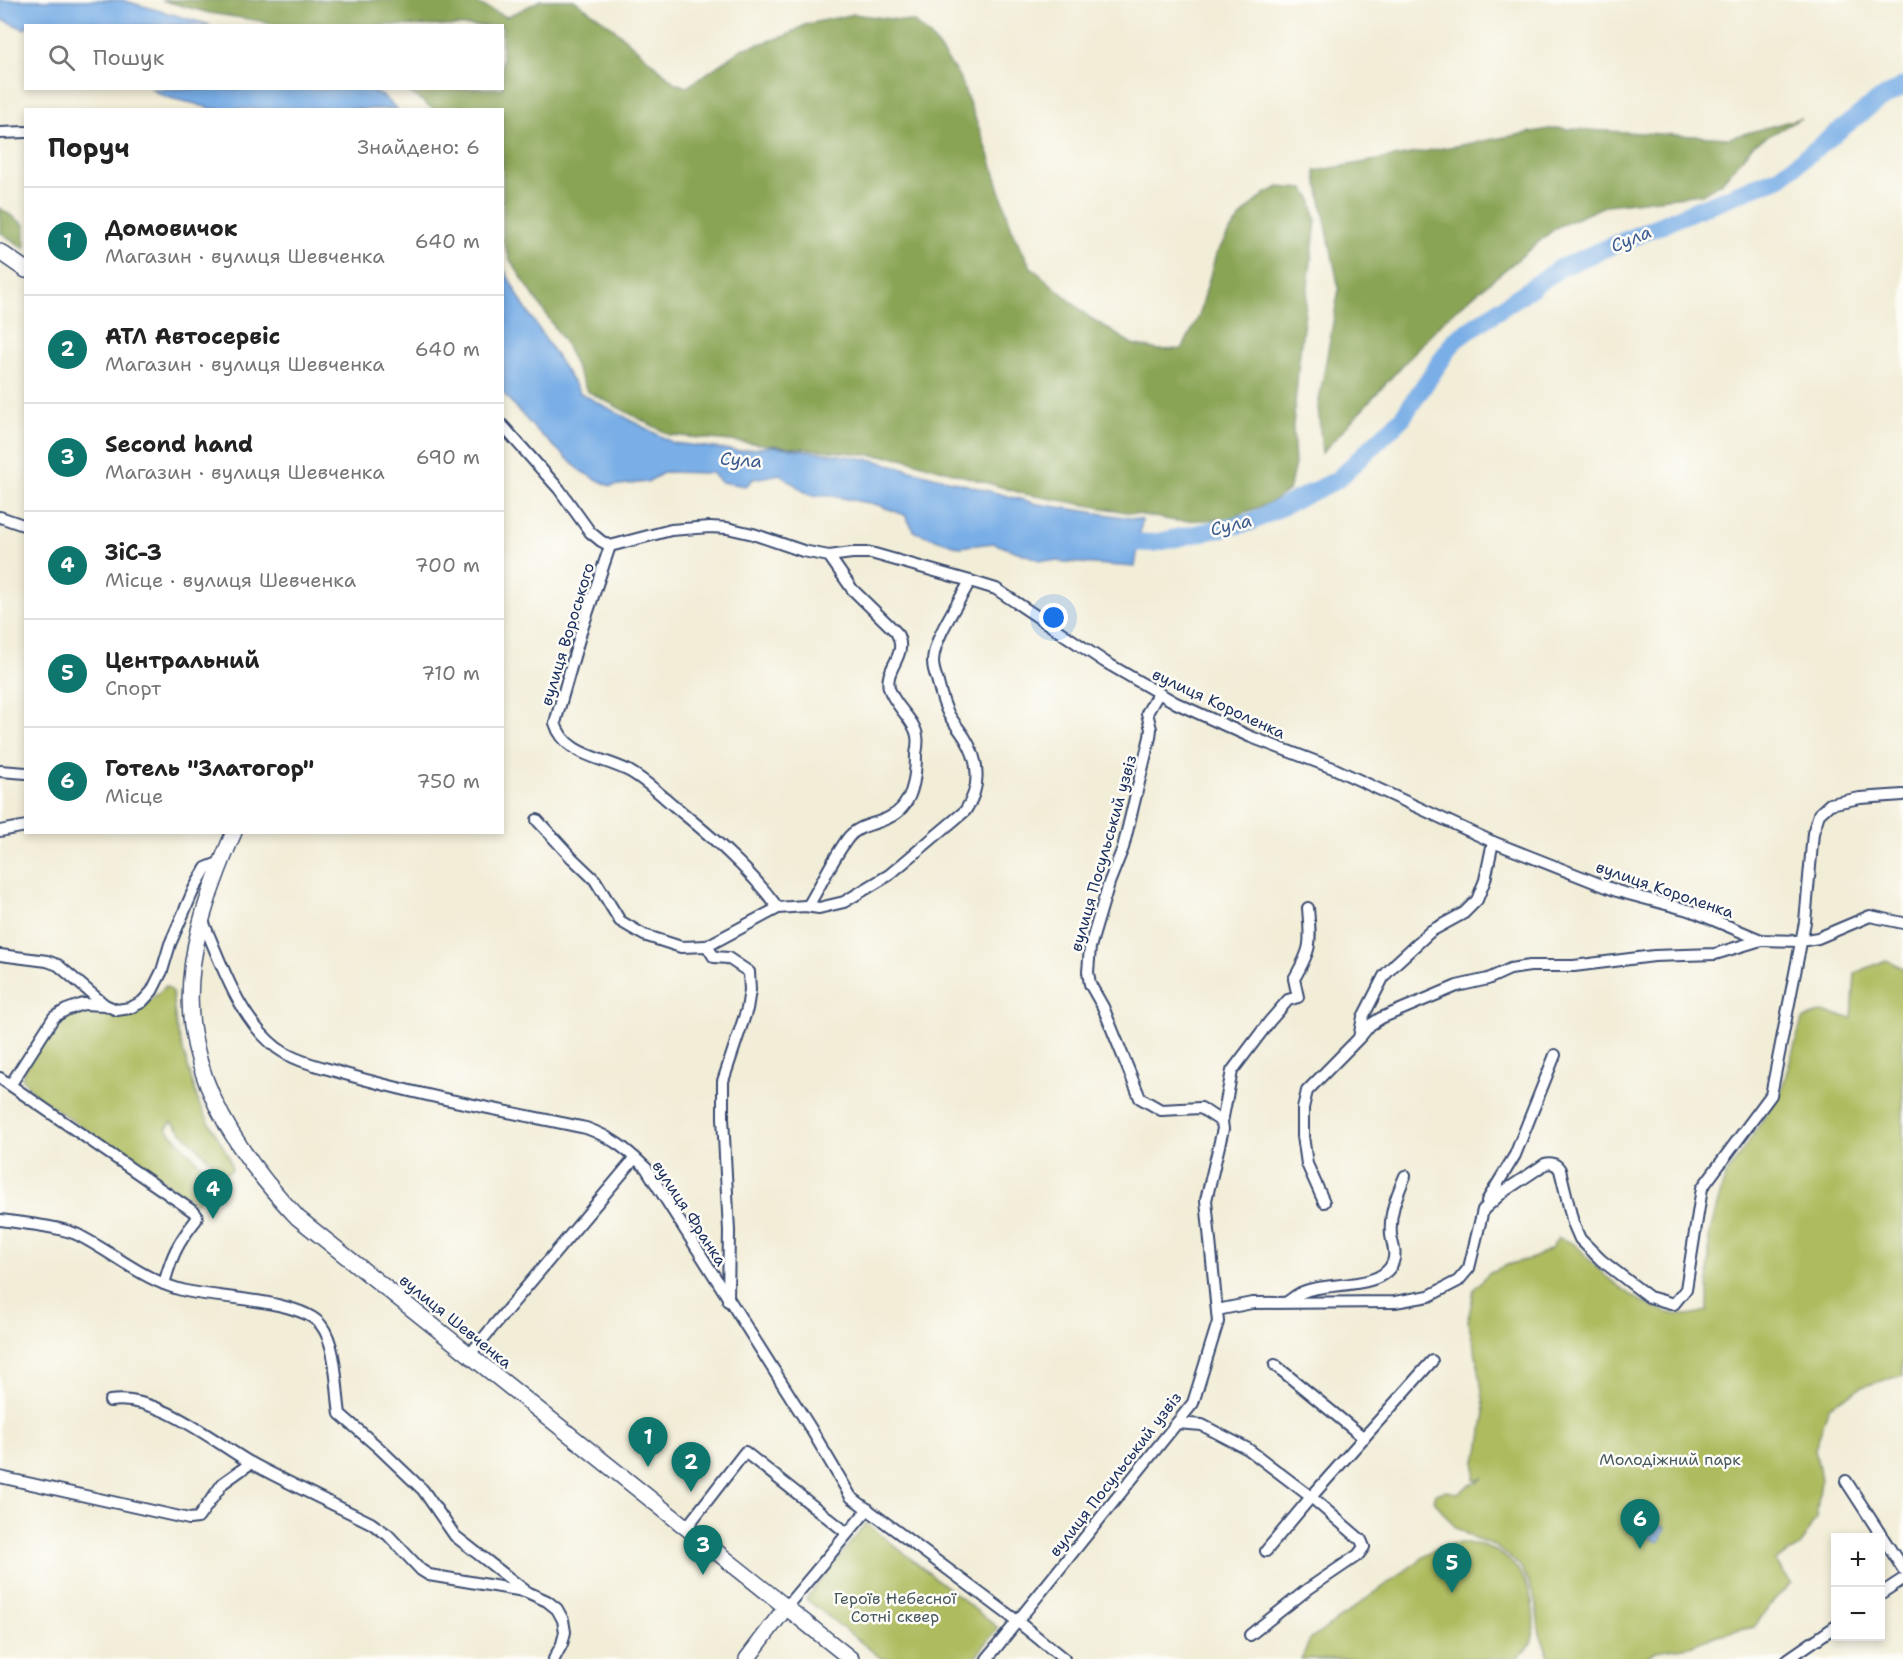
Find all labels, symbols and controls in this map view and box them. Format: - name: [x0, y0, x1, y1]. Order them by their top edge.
- search box: [24, 24, 504, 90]
- icon: search: [45, 41, 78, 74]
- text: Пошук: [93, 43, 164, 72]
- text: Поруч: [48, 130, 130, 165]
- text: Знайдено: 6: [357, 134, 480, 160]
- text: Домовичок: [105, 214, 238, 243]
- water label: Сула: [1607, 220, 1655, 258]
- text: 1: [63, 228, 72, 254]
- text: 640 m: [415, 228, 480, 254]
- text: Магазин · вулиця Шевченка: [105, 243, 385, 269]
- text: АТЛ Автосервіс: [105, 322, 280, 351]
- text: 2: [61, 336, 75, 362]
- text: 640 m: [415, 336, 480, 362]
- text: Магазин · вулиця Шевченка: [105, 351, 385, 377]
- text: Second hand: [105, 430, 253, 459]
- text: 3: [61, 444, 75, 470]
- text: 690 m: [416, 444, 480, 470]
- water label: Сула: [719, 447, 763, 473]
- text: Магазин · вулиця Шевченка: [105, 459, 385, 485]
- water label: Сула: [1208, 508, 1254, 542]
- text: ЗіС-3: [105, 538, 162, 567]
- text: 4: [61, 552, 75, 578]
- text: 700 m: [415, 552, 480, 578]
- street label: вулиця Вороського: [536, 560, 599, 708]
- text: Місце · вулиця Шевченка: [105, 567, 356, 593]
- your location: [1039, 603, 1068, 632]
- text: Центральний: [105, 646, 259, 675]
- text: 5: [61, 660, 74, 686]
- text: 710 m: [421, 660, 480, 686]
- street label: вулиця Короленка: [1149, 663, 1289, 743]
- text: Спорт: [105, 675, 161, 701]
- street label: вулиця Посульський узвіз: [1065, 752, 1142, 954]
- text: Готель "Златогор": [105, 754, 314, 783]
- text: 6: [61, 768, 75, 794]
- text: 750 m: [417, 768, 480, 794]
- text: Місце: [105, 783, 163, 809]
- street label: вулиця Короленка: [1593, 856, 1737, 923]
- street label: вулиця Франка: [648, 1156, 732, 1270]
- pin: 4: [194, 1170, 232, 1219]
- street label: вулиця Шевченка: [395, 1270, 516, 1373]
- street label: вулиця Посульський узвіз: [1044, 1388, 1186, 1561]
- pin: 1: [628, 1418, 668, 1467]
- pin: 2: [672, 1442, 710, 1492]
- park label: Молодіжний парк: [1599, 1449, 1741, 1470]
- pin: 6: [1620, 1500, 1660, 1549]
- pin: 3: [684, 1526, 722, 1575]
- map controls: [1831, 1533, 1885, 1641]
- button: +: [1831, 1533, 1885, 1587]
- pin: 5: [1432, 1544, 1472, 1593]
- button: −: [1831, 1587, 1885, 1641]
- park label: Героїв Небесної Сотні сквер: [834, 1588, 957, 1627]

